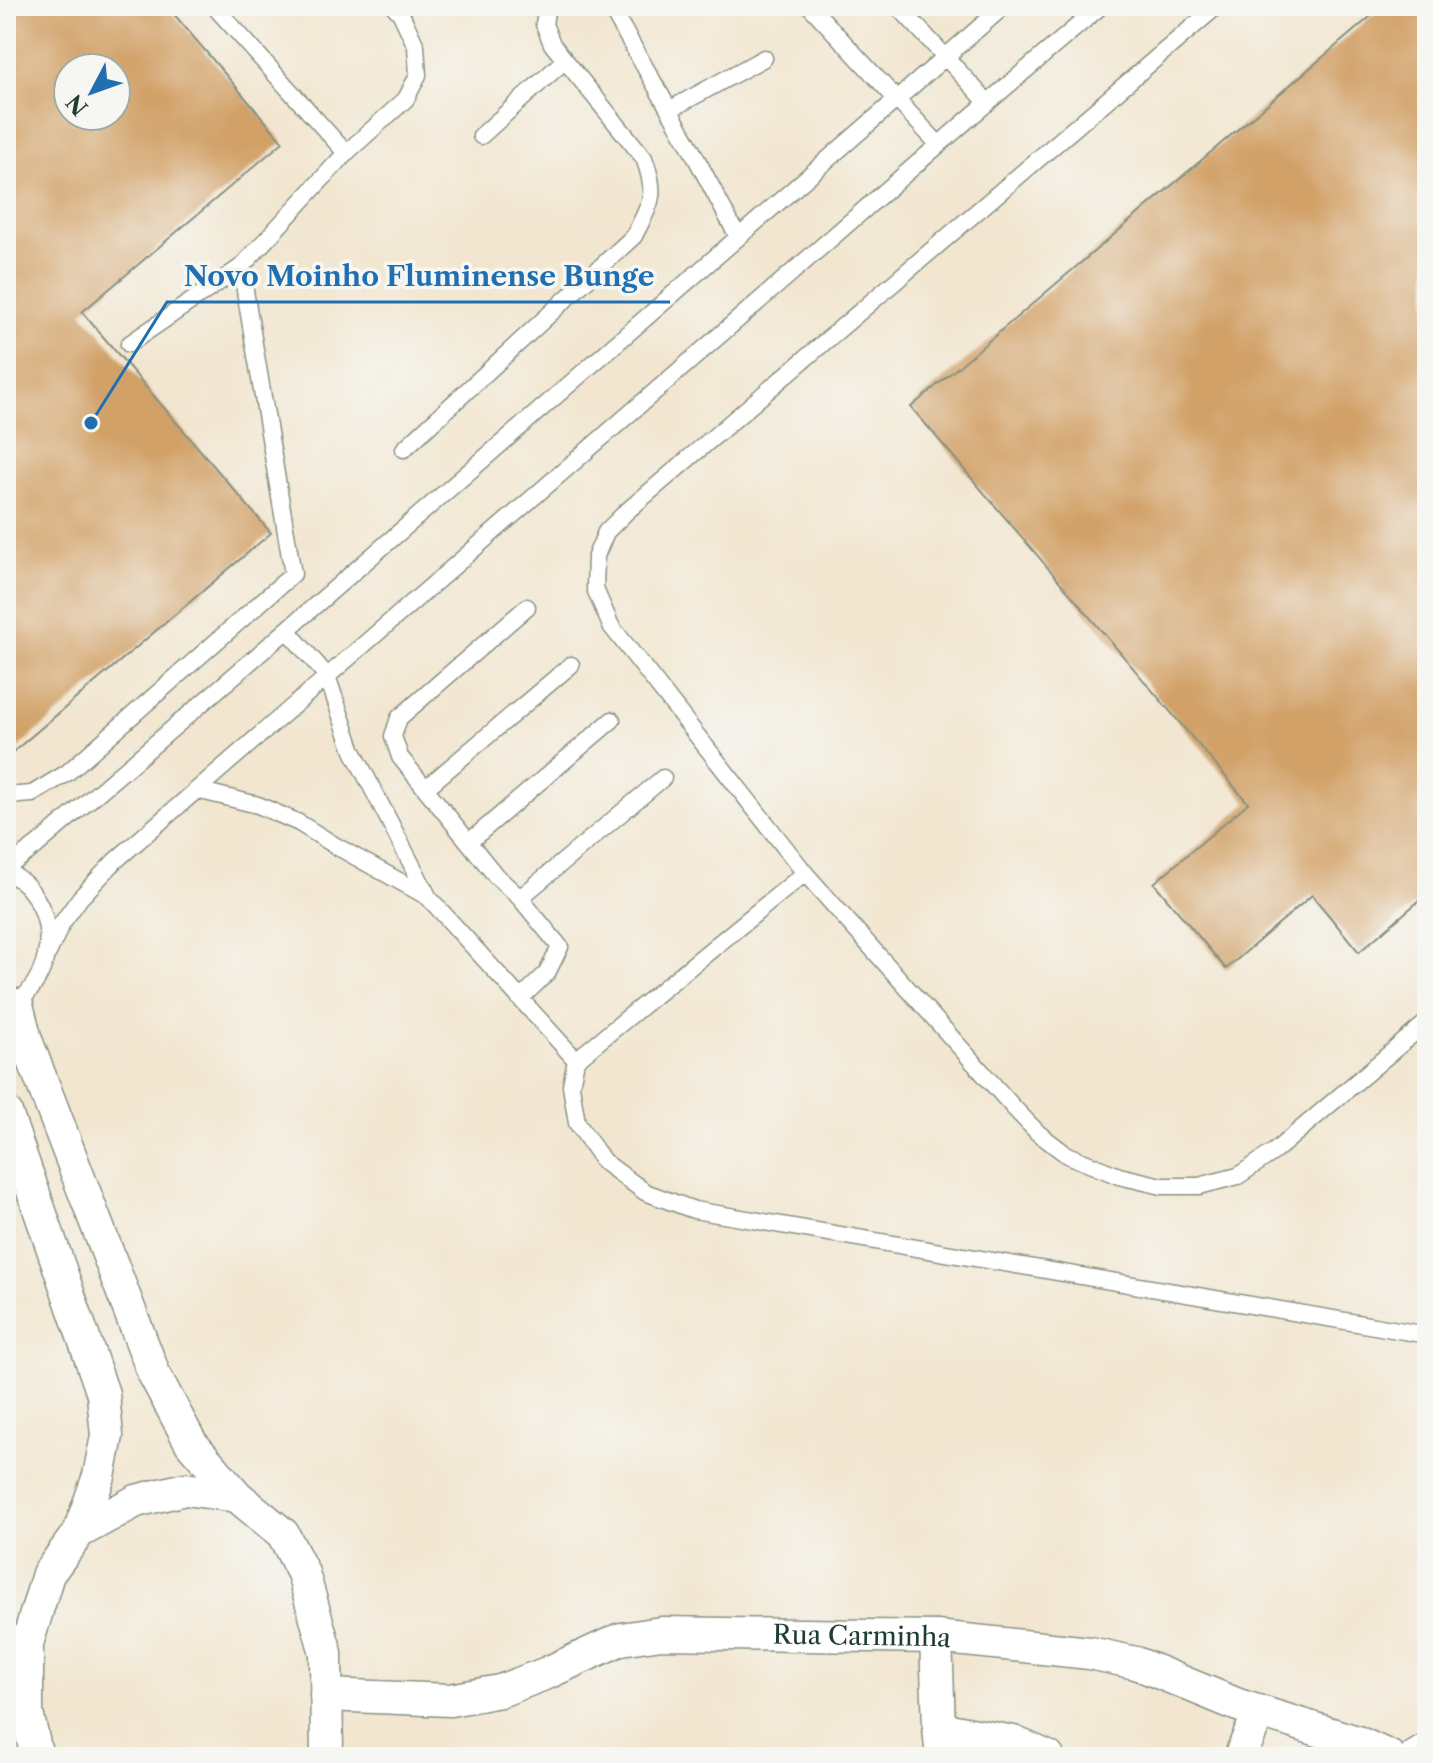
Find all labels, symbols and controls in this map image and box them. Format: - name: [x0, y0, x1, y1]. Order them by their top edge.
- north arrow: [52, 52, 132, 132]
- text: N: [61, 89, 94, 121]
- callout: Novo Moinho Fluminense Bunge: [167, 250, 670, 302]
- text: Novo Moinho Fluminense Bunge: [184, 259, 654, 293]
- street label: Rua Carminha: [772, 1619, 953, 1655]

